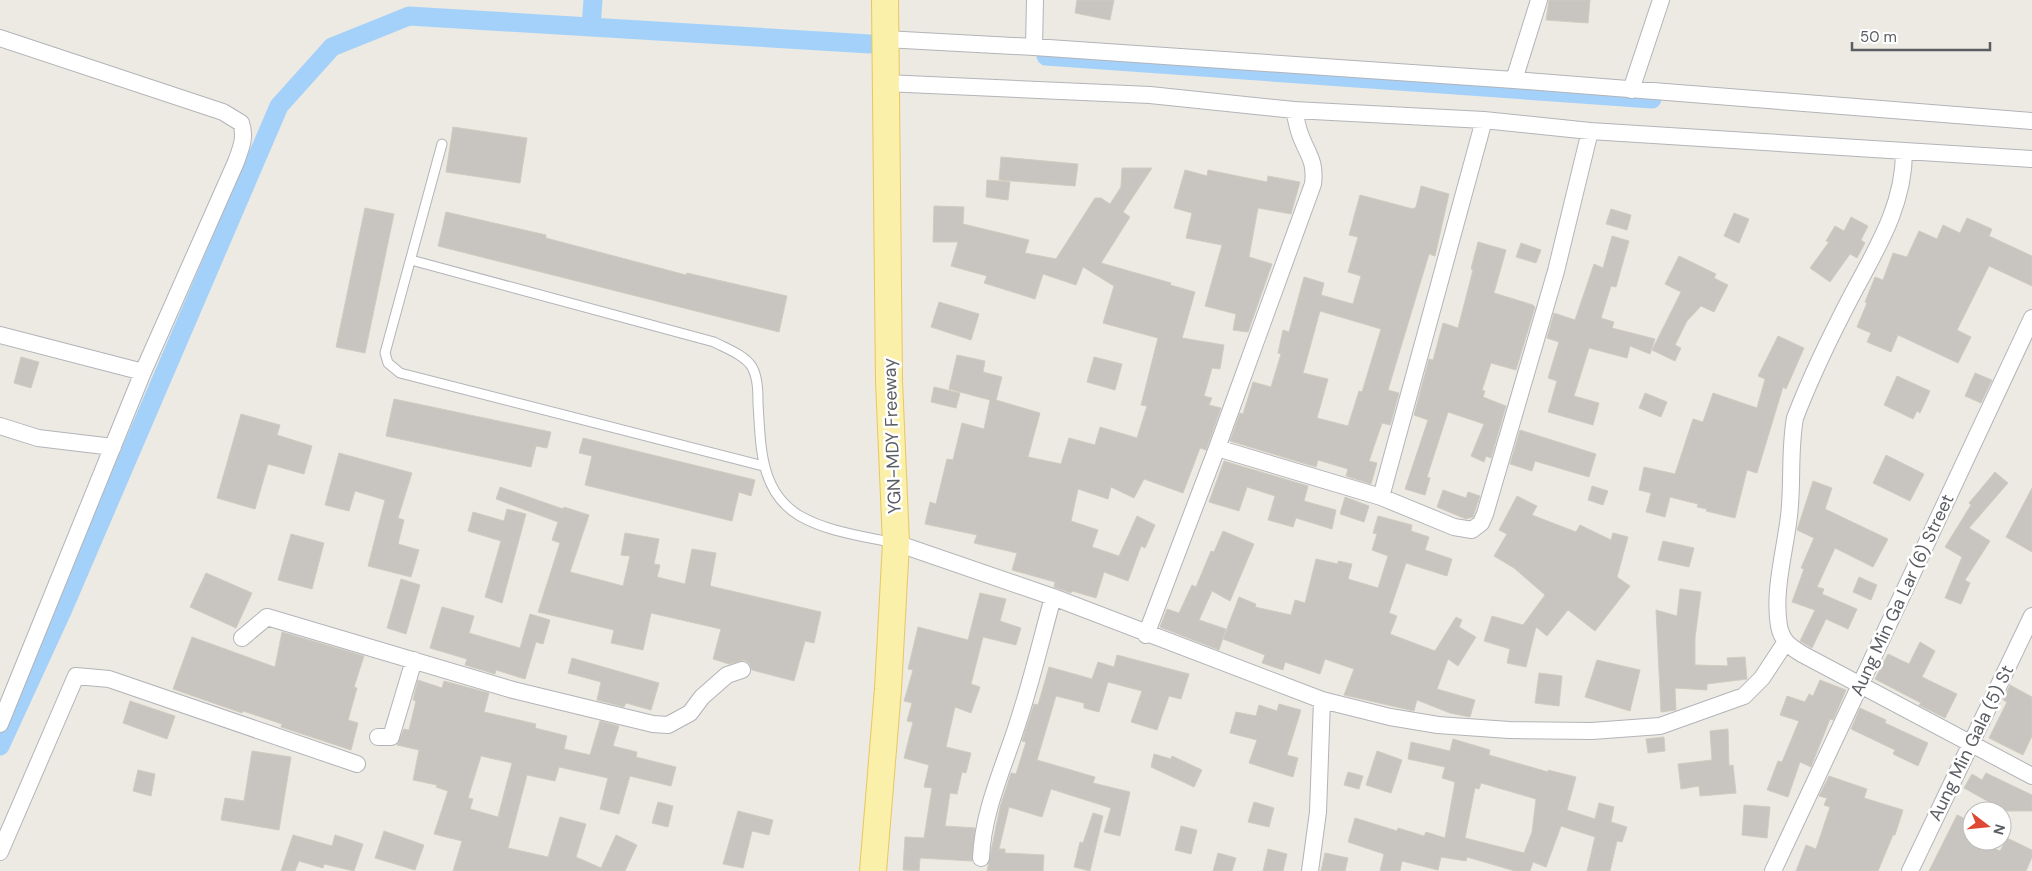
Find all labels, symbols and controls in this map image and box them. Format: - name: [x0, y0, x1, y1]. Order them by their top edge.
- scale bar: [1852, 20, 1990, 52]
- text: 50 m: [1860, 27, 1897, 47]
- street label: YGN-MDY Freeway: [877, 358, 907, 514]
- street label: Aung Min Ga Lar (6) Street: [1845, 490, 1959, 700]
- street label: Aung Min Gala (5) St: [1923, 661, 2019, 825]
- north arrow: [1962, 801, 2012, 851]
- text: N: [1989, 822, 2010, 837]

